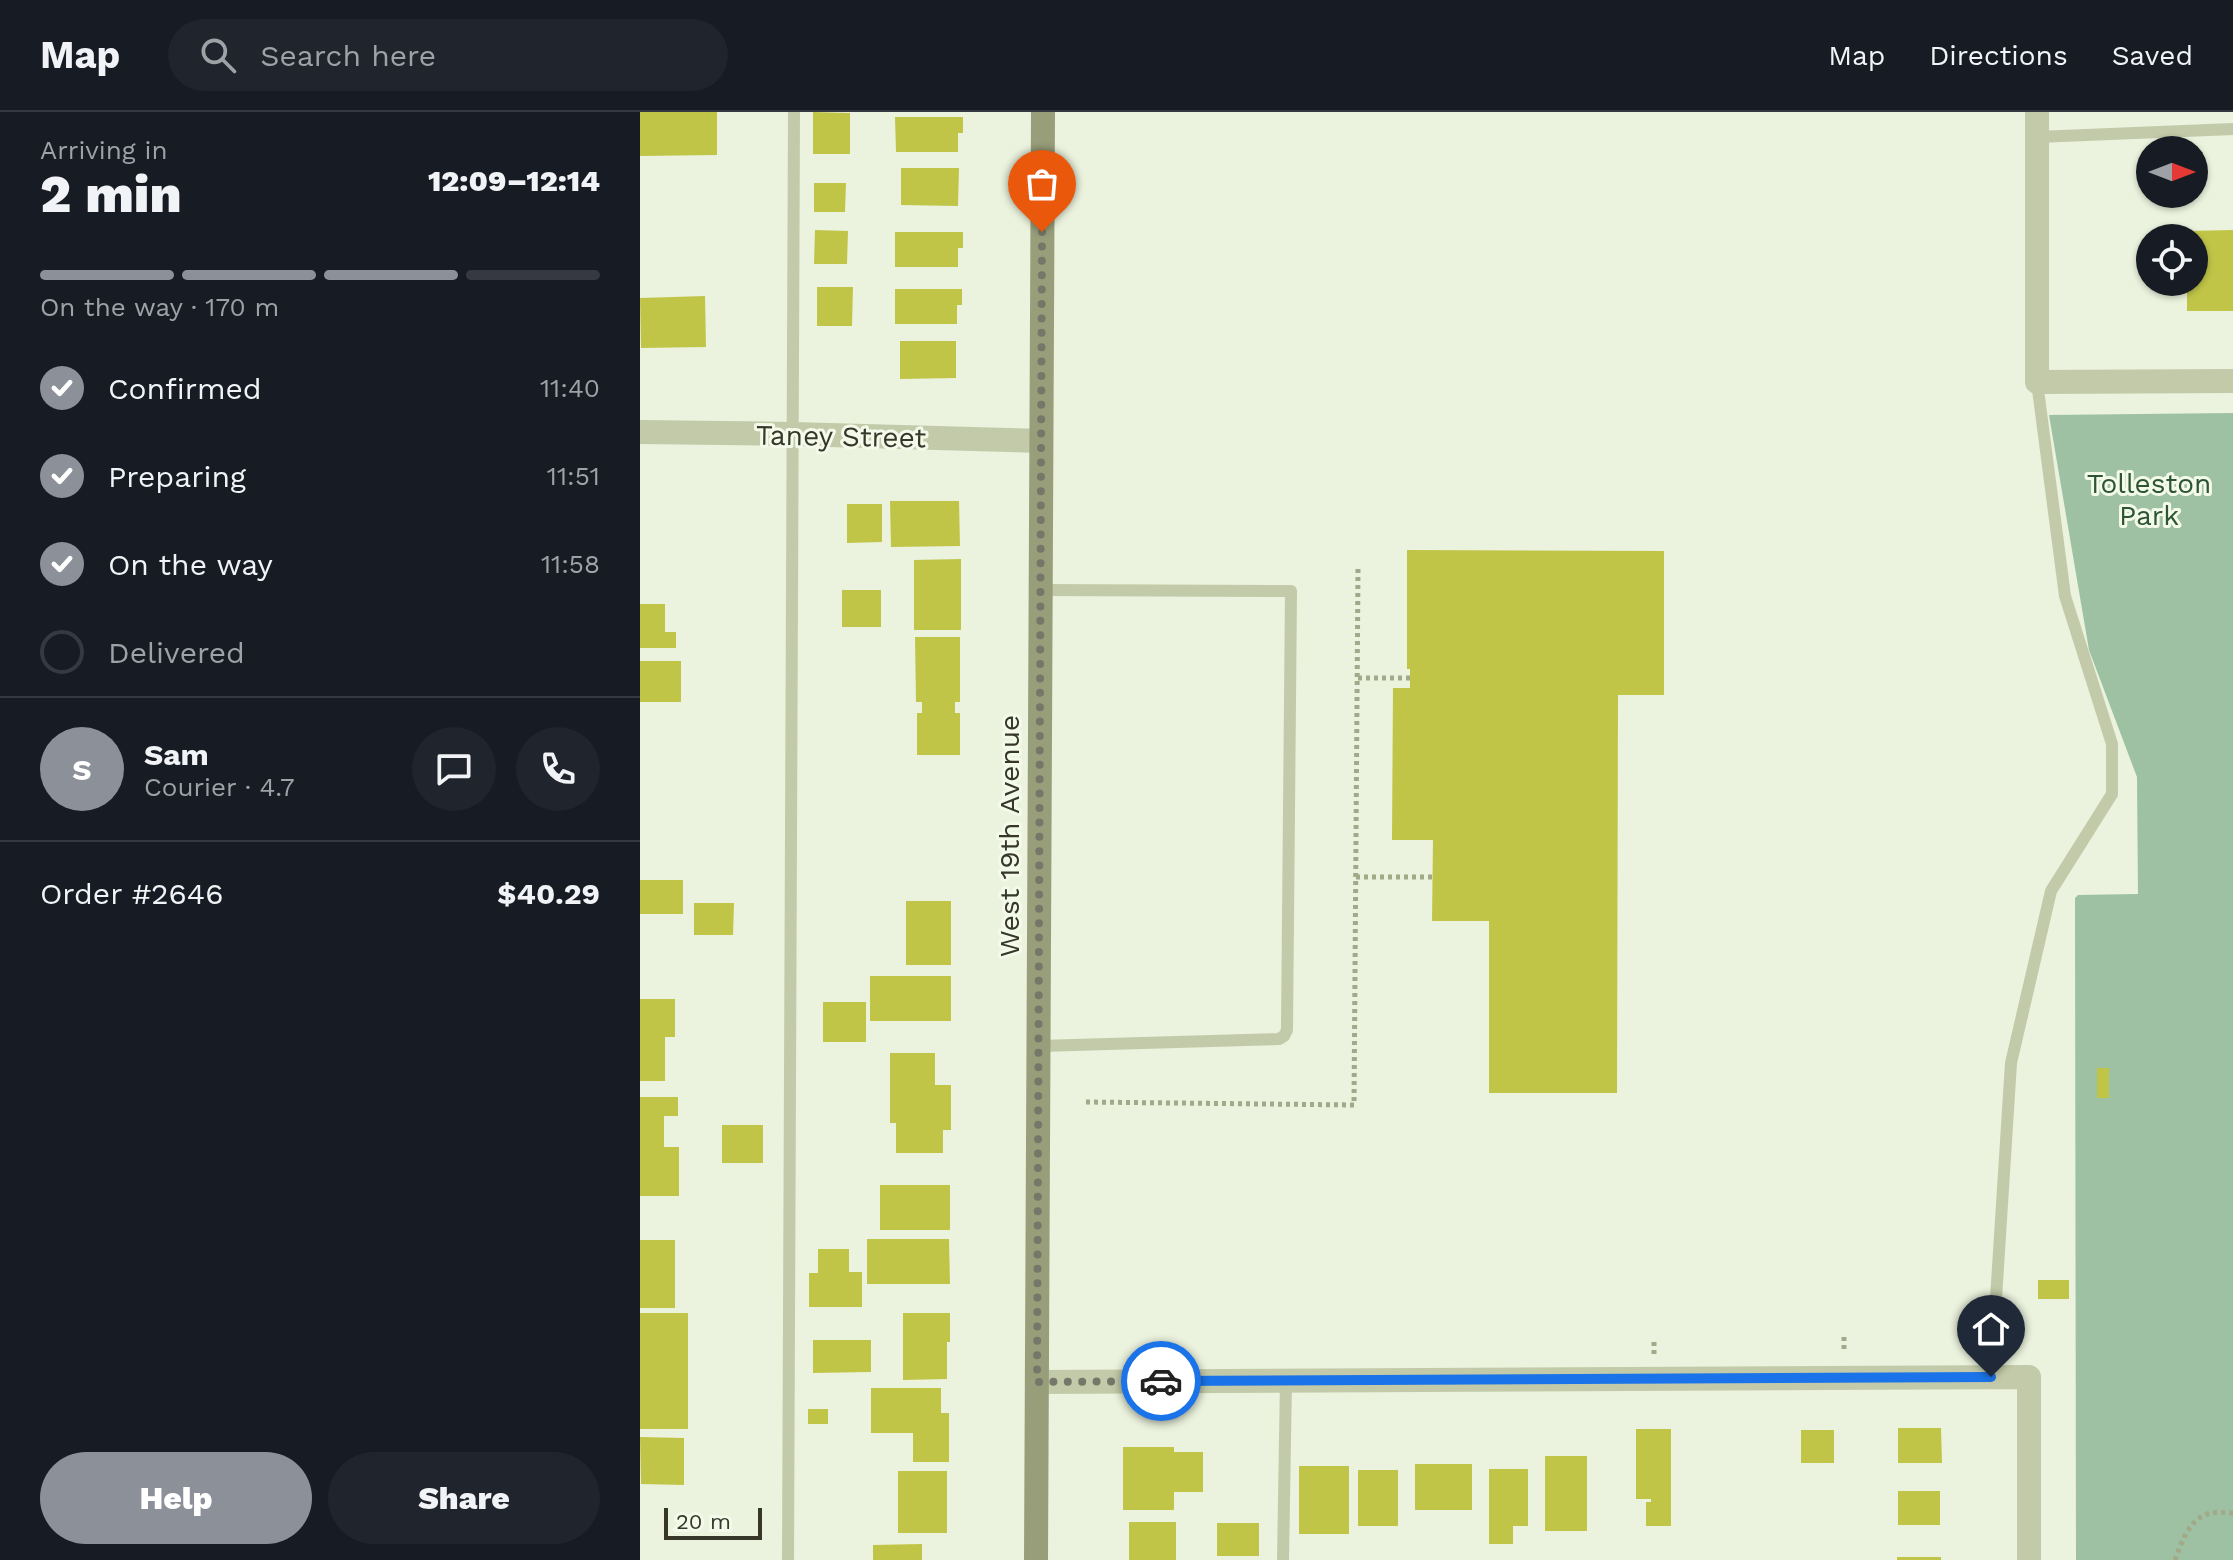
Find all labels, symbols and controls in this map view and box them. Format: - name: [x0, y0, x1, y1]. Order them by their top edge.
- search box: [168, 19, 728, 91]
- text: Map: [40, 33, 120, 77]
- icon: search: [196, 33, 240, 77]
- text: Search here: [260, 38, 436, 73]
- text: Map: [1828, 39, 1885, 72]
- text: Directions: [1929, 39, 2068, 72]
- text: Saved: [2112, 39, 2193, 72]
- text: Arriving in: [40, 135, 168, 165]
- north arrow: [2136, 136, 2208, 208]
- map controls: [2136, 136, 2208, 296]
- pin: [1008, 150, 1076, 232]
- icon: bag: [1020, 162, 1064, 206]
- text: 12:09–12:14: [428, 163, 600, 198]
- text: 2 min: [40, 164, 182, 225]
- button: locate: [2136, 224, 2208, 296]
- text: On the way · 170 m: [40, 292, 279, 322]
- icon: check: [40, 366, 84, 410]
- text: Confirmed: [108, 371, 262, 406]
- text: 11:40: [540, 373, 600, 403]
- street label: Taney Street: [756, 419, 927, 454]
- icon: check: [40, 454, 84, 498]
- text: Preparing: [108, 459, 246, 494]
- text: 11:51: [547, 461, 600, 491]
- park label: Tolleston Park: [2087, 467, 2211, 532]
- icon: check: [40, 542, 84, 586]
- text: On the way: [108, 547, 273, 582]
- text: 11:58: [541, 549, 600, 579]
- text: Delivered: [108, 635, 245, 670]
- street label: West 19th Avenue: [993, 715, 1026, 957]
- button: chat: [412, 727, 496, 811]
- button: phone: [516, 727, 600, 811]
- text: Sam: [144, 737, 209, 772]
- text: S: [72, 752, 92, 787]
- text: Courier · 4.7: [144, 772, 294, 802]
- text: Order #2646: [40, 876, 223, 911]
- text: $40.29: [497, 876, 600, 911]
- pin: [1957, 1295, 2025, 1377]
- icon: home: [1969, 1307, 2013, 1351]
- courier: [1121, 1341, 1201, 1421]
- icon: car: [1139, 1359, 1183, 1403]
- button: Help: [40, 1452, 312, 1544]
- button: Share: [328, 1452, 600, 1544]
- scale bar: [664, 1504, 762, 1540]
- text: 20 m: [676, 1509, 731, 1534]

